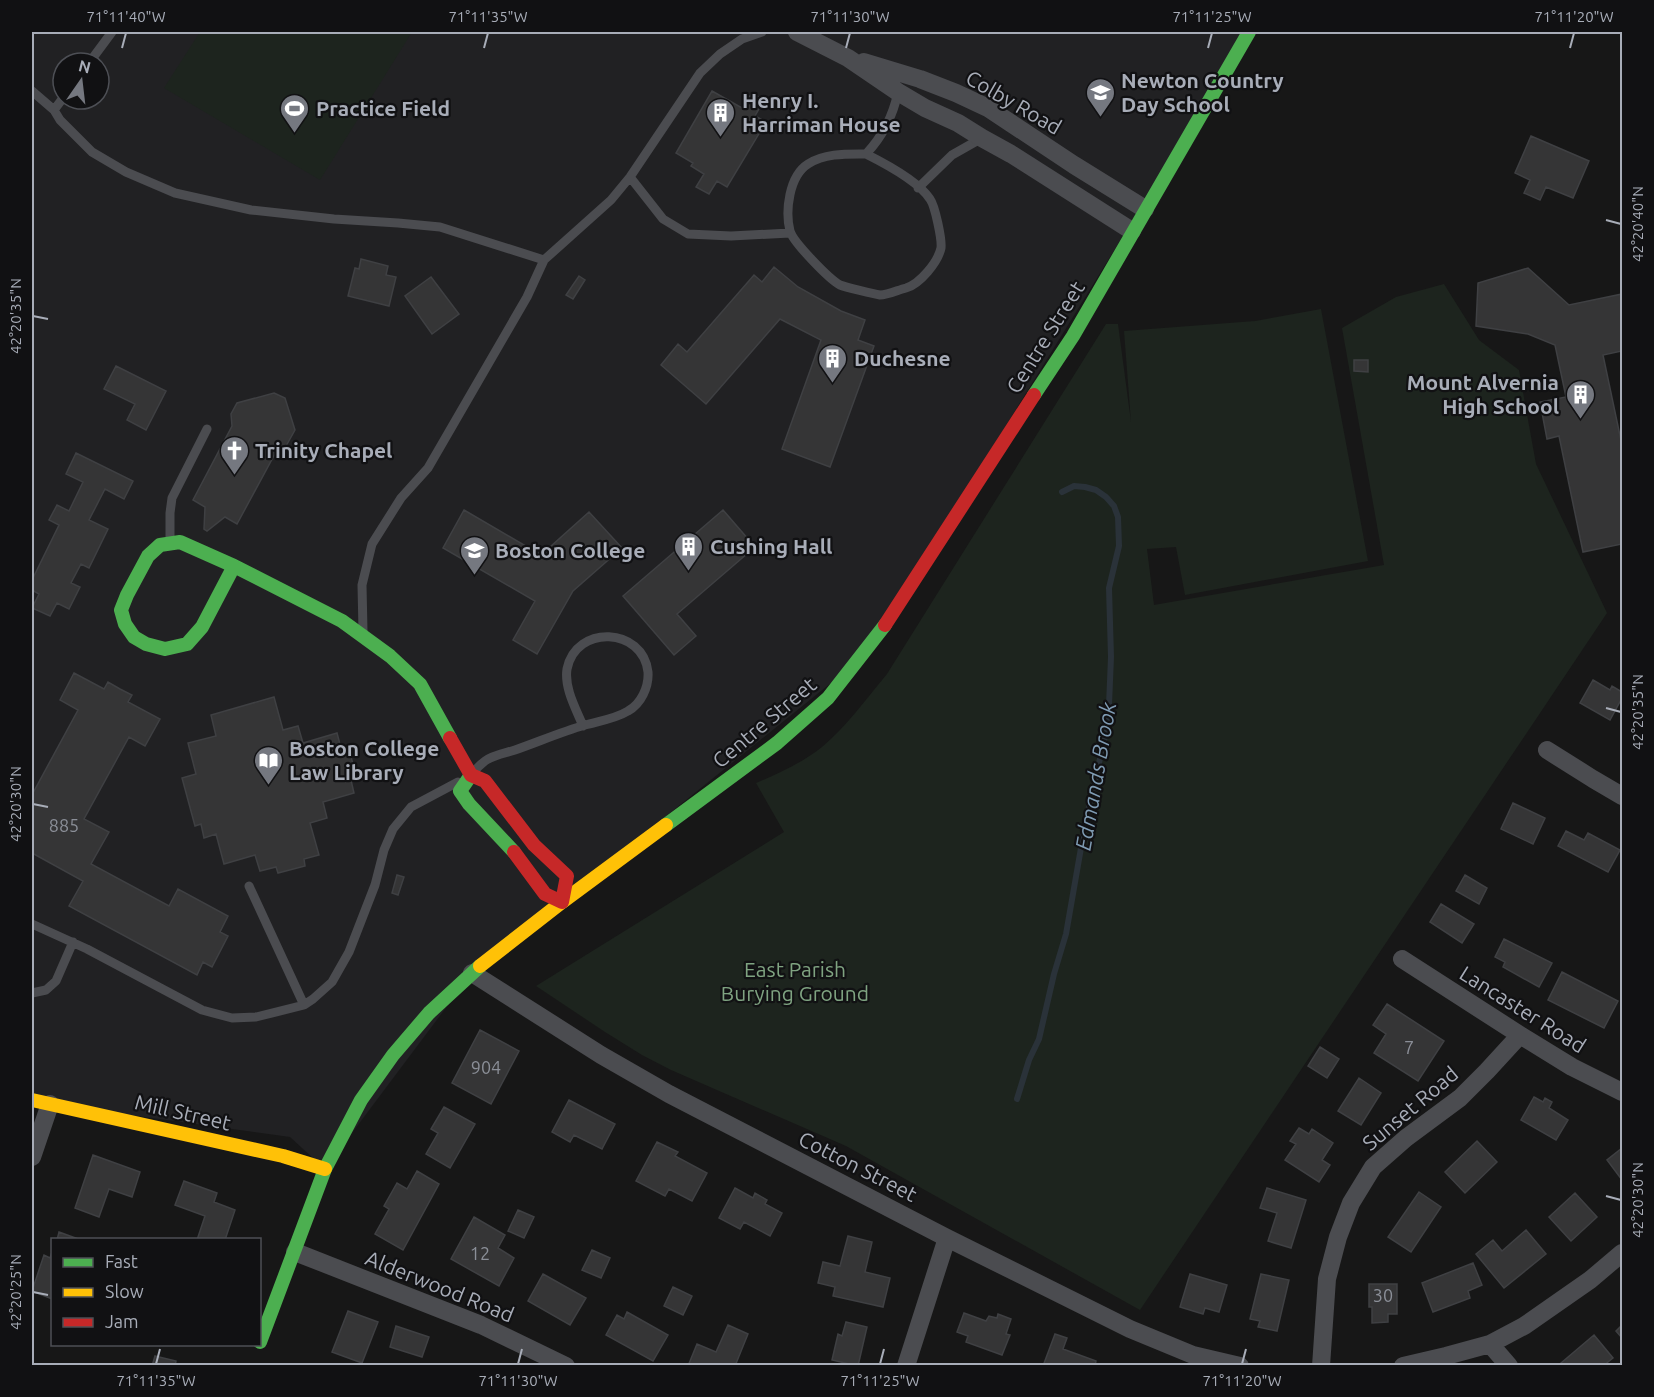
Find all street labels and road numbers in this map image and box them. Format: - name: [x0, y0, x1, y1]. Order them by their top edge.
- street label: Colby Road: [962, 65, 1066, 139]
- street label: Centre Street: [1001, 277, 1089, 397]
- street label: Centre Street: [707, 672, 821, 772]
- street label: Lancaster Road: [1456, 961, 1590, 1057]
- street label: Sunset Road: [1357, 1061, 1463, 1155]
- street label: Mill Street: [133, 1089, 233, 1135]
- street label: Cotton Street: [795, 1126, 921, 1206]
- street label: Alderwood Road: [362, 1245, 518, 1327]

